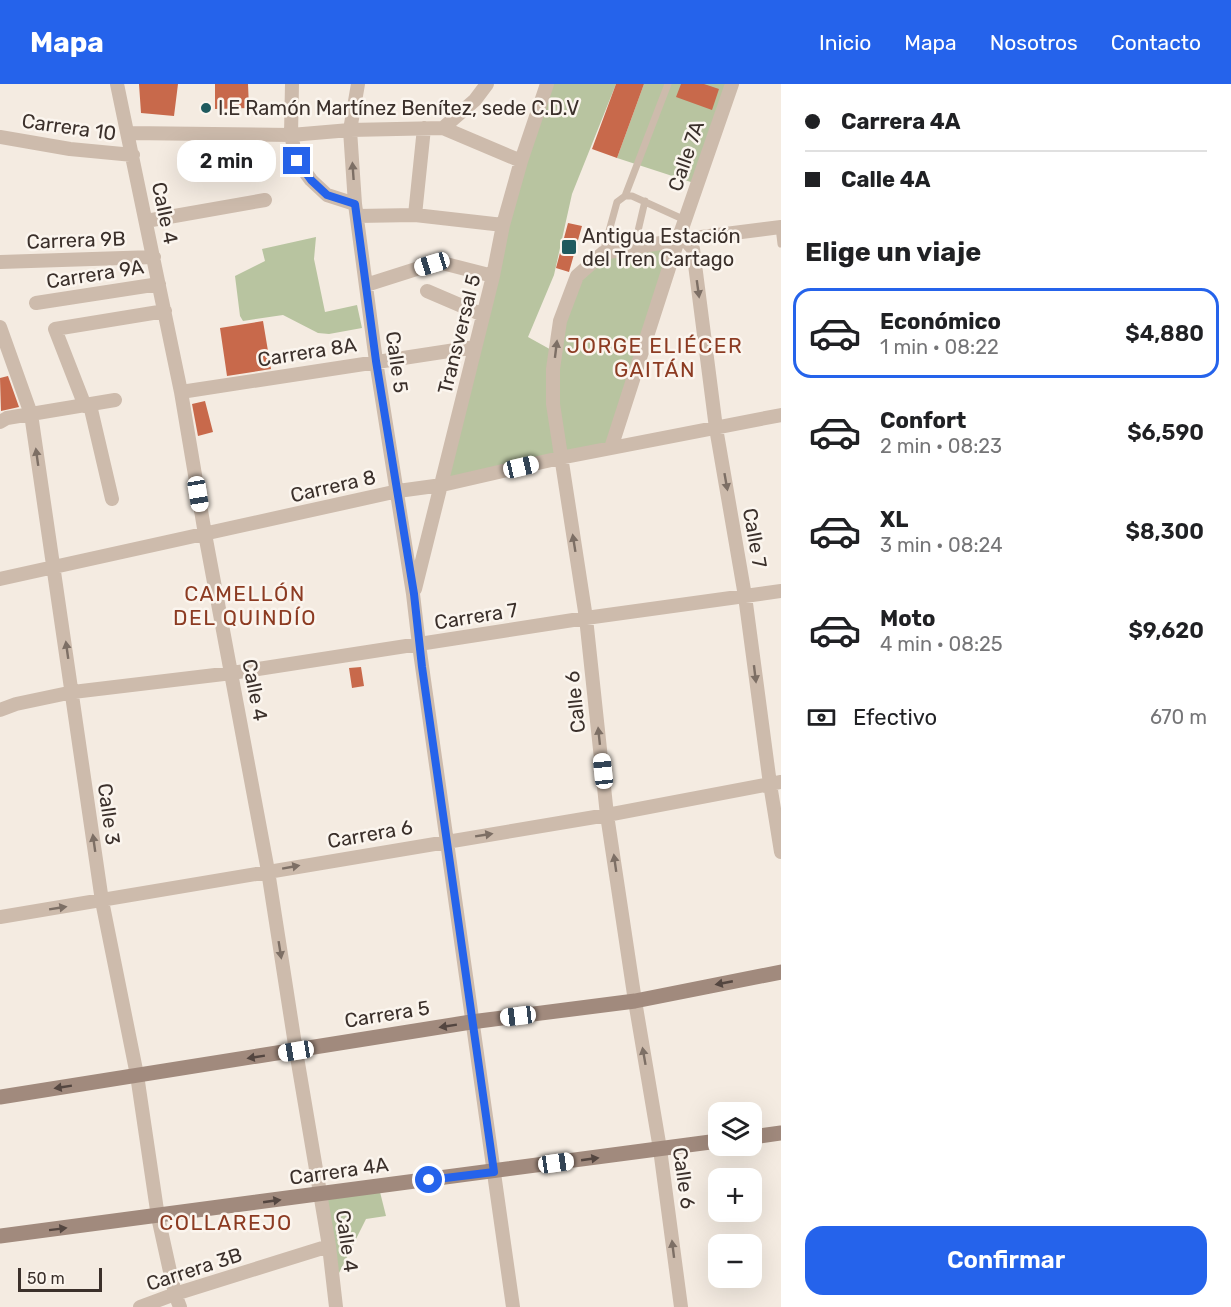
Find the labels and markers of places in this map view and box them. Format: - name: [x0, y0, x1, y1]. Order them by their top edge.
- place label: I.E Ramón Martínez Benítez, sede C.D.V: [218, 96, 579, 120]
- marker: I.E Ramón Martínez Benítez, sede C.D.V: [199, 101, 213, 115]
- place label: Antigua Estación del Tren Cartago: [582, 224, 741, 271]
- marker: Antigua Estación del Tren Cartago: [560, 238, 578, 256]

